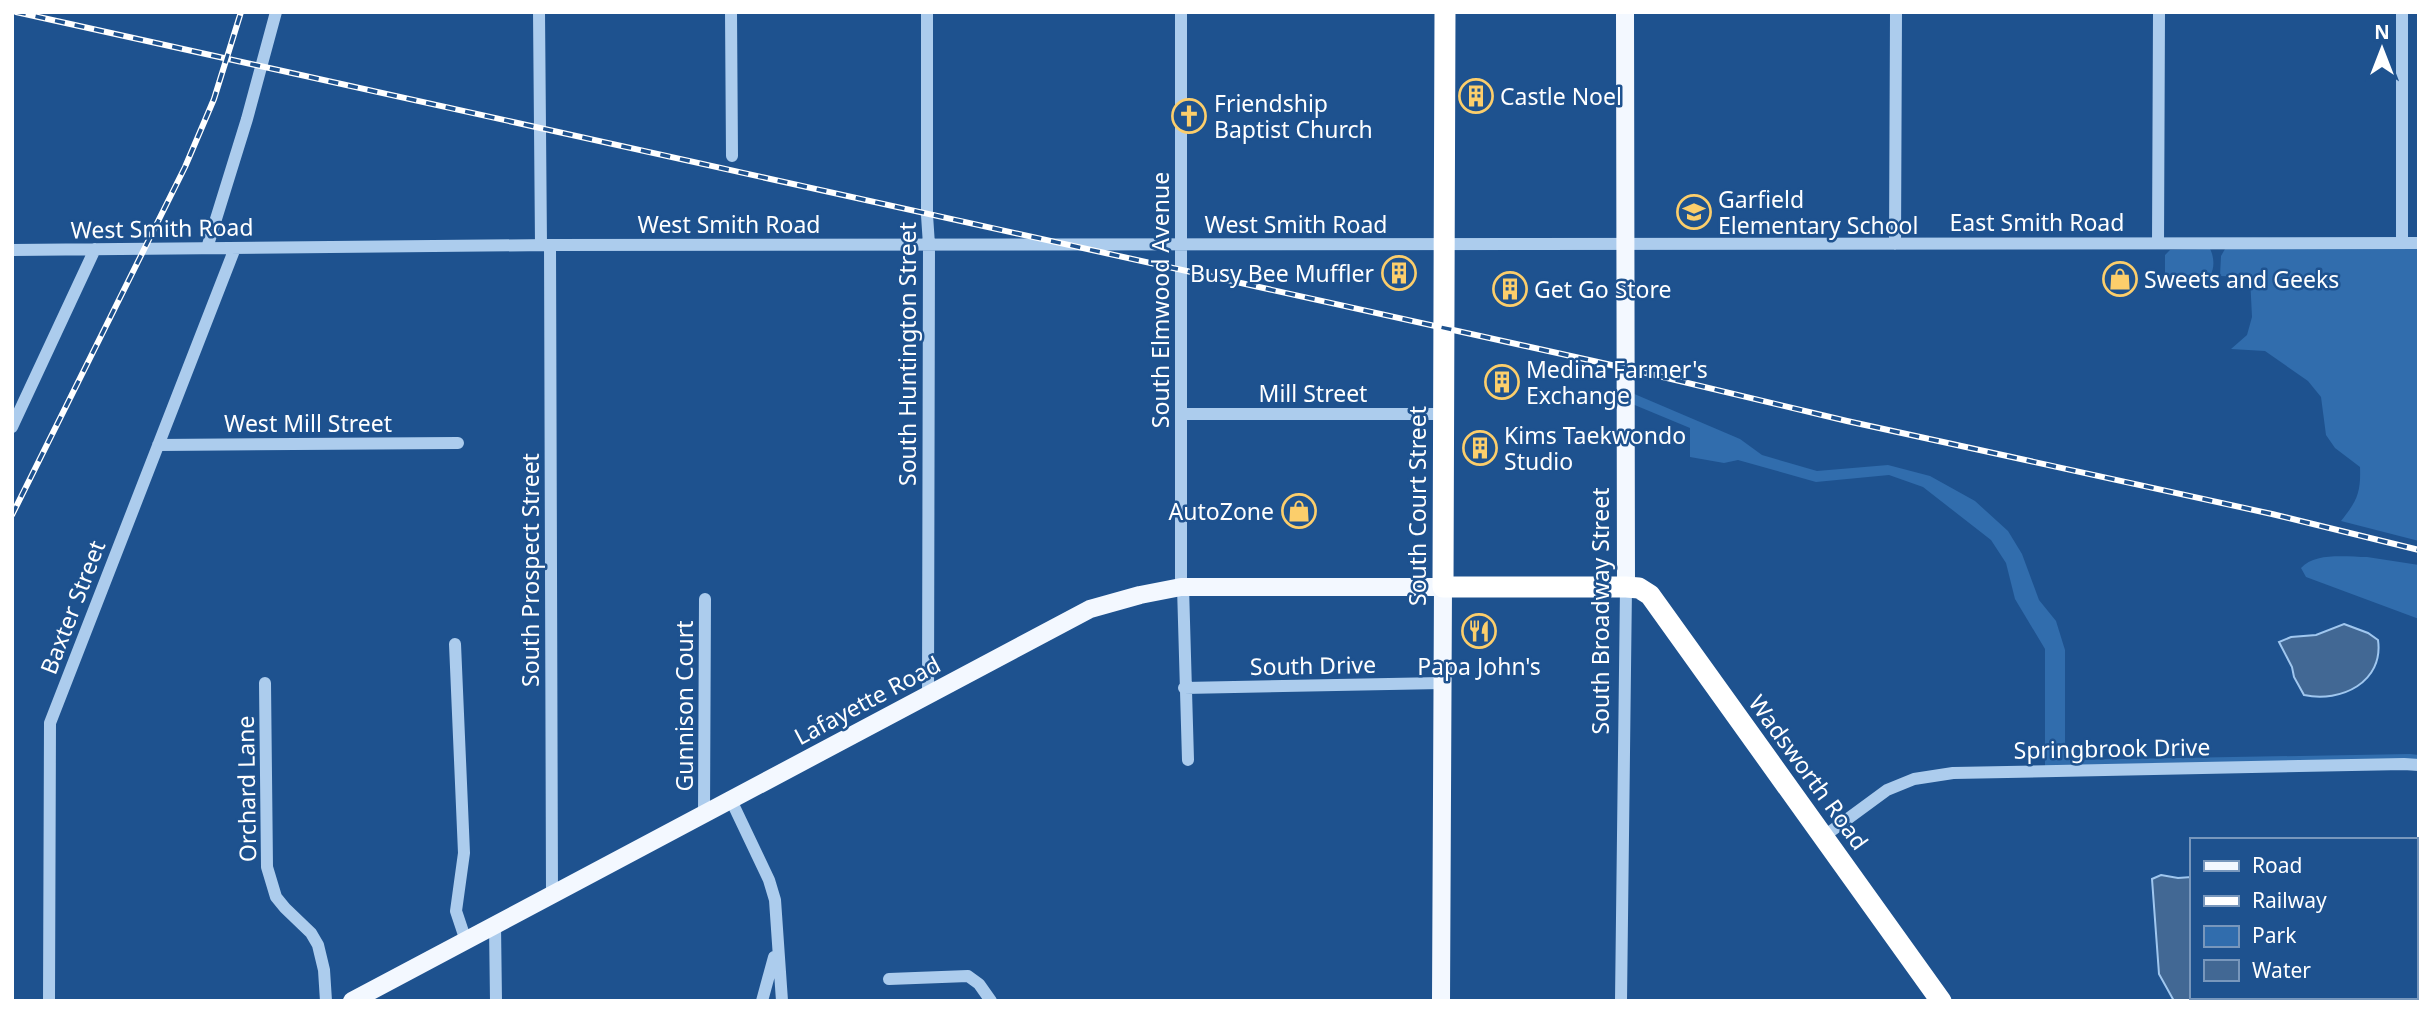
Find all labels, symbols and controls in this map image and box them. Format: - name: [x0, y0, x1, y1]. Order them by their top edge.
- north arrow: [2347, 14, 2417, 84]
- text: N: [2374, 19, 2390, 45]
- building icon: Castle Noel: [1457, 77, 1495, 115]
- place label: Castle Noel: [1500, 80, 1622, 112]
- place label: Friendship Baptist Church: [1214, 87, 1373, 145]
- church icon: Friendship Baptist Church: [1170, 97, 1208, 135]
- street label: South Elmwood Avenue: [1144, 172, 1176, 428]
- place label: Garfield Elementary School: [1718, 183, 1918, 241]
- school or university icon: Garfield Elementary School: [1675, 193, 1713, 231]
- street label: East Smith Road: [1950, 206, 2124, 238]
- street label: West Smith Road: [637, 208, 821, 240]
- street label: West Smith Road: [1204, 208, 1388, 240]
- street label: West Smith Road: [70, 210, 254, 246]
- street label: South Huntington Street: [891, 222, 923, 486]
- building icon: Busy Bee Muffler: [1380, 254, 1418, 292]
- place label: Busy Bee Muffler: [1190, 257, 1374, 289]
- shop icon: Sweets and Geeks: [2101, 260, 2139, 298]
- place label: Sweets and Geeks: [2144, 263, 2339, 295]
- building icon: Get Go Store: [1491, 270, 1529, 308]
- place label: Get Go Store: [1534, 273, 1672, 305]
- place label: Medina Farmer's Exchange: [1526, 353, 1708, 411]
- building icon: Medina Farmer's Exchange: [1483, 363, 1521, 401]
- street label: Mill Street: [1259, 377, 1367, 409]
- street label: South Court Street: [1401, 406, 1433, 606]
- street label: West Mill Street: [224, 407, 392, 439]
- place label: Kims Taekwondo Studio: [1504, 419, 1686, 477]
- building icon: Kims Taekwondo Studio: [1461, 429, 1499, 467]
- street label: South Prospect Street: [514, 453, 546, 687]
- street label: South Broadway Street: [1584, 487, 1616, 735]
- shop icon: AutoZone: [1280, 492, 1318, 530]
- place label: AutoZone: [1169, 495, 1274, 527]
- street label: Baxter Street: [32, 535, 112, 679]
- restaurant icon: Papa John's: [1460, 612, 1498, 650]
- street label: Gunnison Court: [668, 621, 700, 791]
- street label: Lafayette Road: [788, 648, 946, 752]
- street label: South Drive: [1250, 648, 1376, 682]
- place label: Papa John's: [1417, 650, 1541, 682]
- street label: Wadsworth Road: [1742, 688, 1876, 856]
- street label: Orchard Lane: [229, 715, 263, 863]
- street label: Springbrook Drive: [2013, 730, 2211, 766]
- legend: [2190, 838, 2417, 999]
- text: Road: [2252, 851, 2302, 879]
- text: Railway: [2252, 886, 2327, 914]
- text: Park: [2252, 921, 2297, 949]
- text: Water: [2252, 956, 2311, 984]

